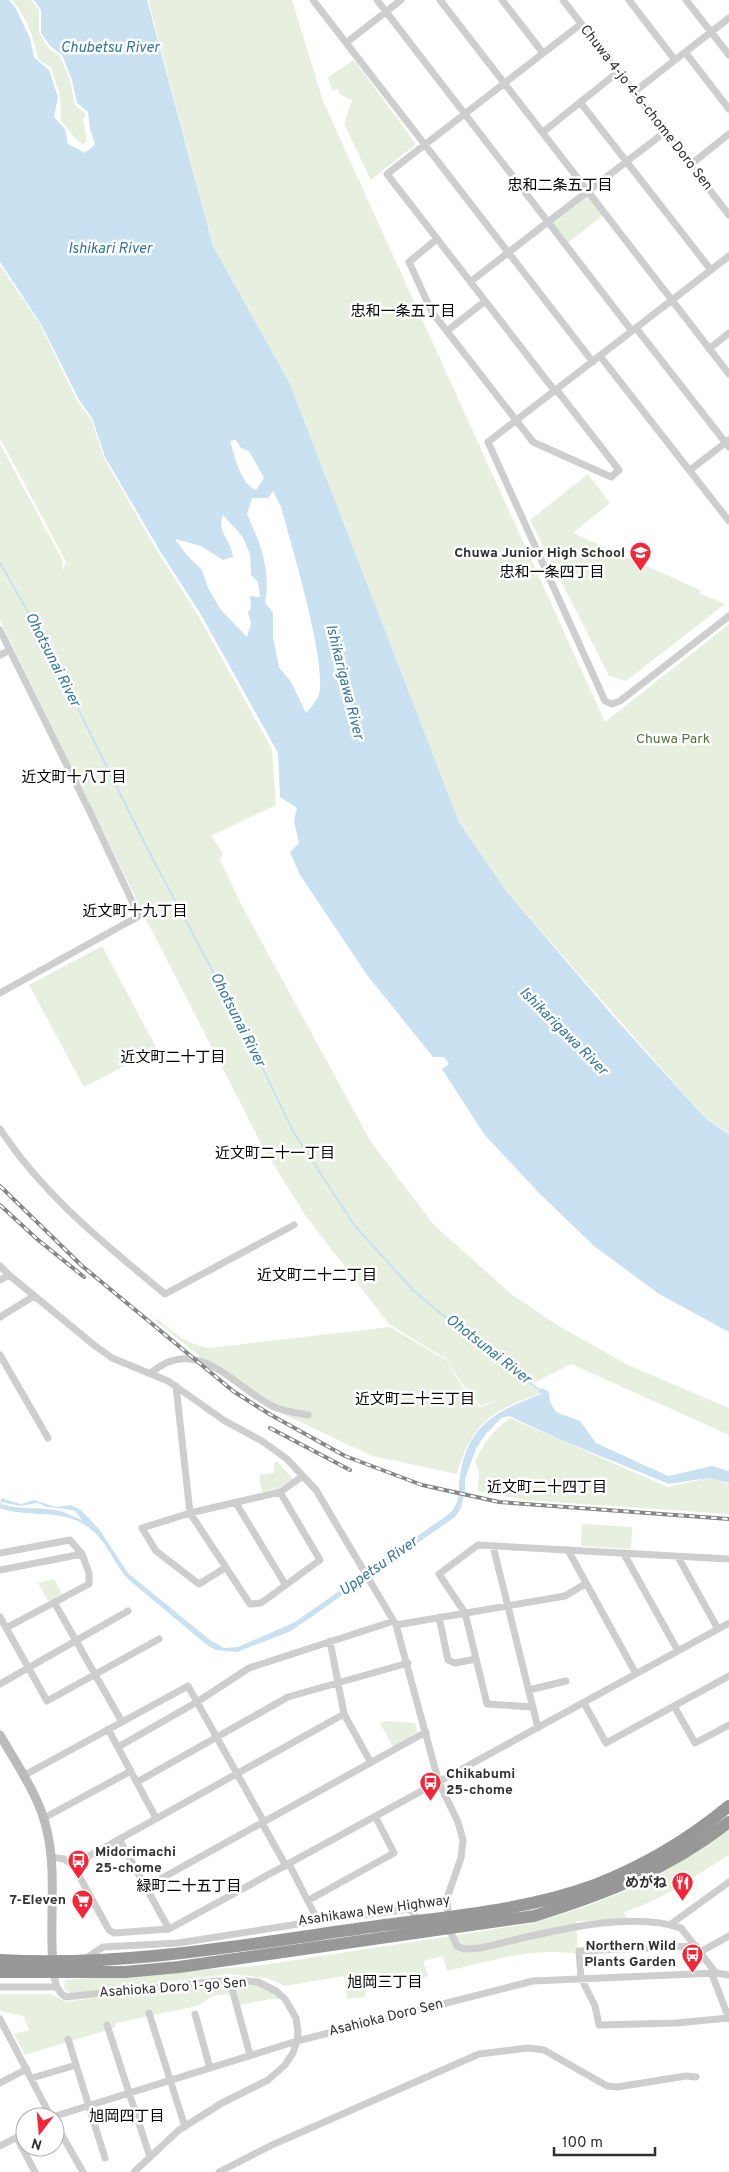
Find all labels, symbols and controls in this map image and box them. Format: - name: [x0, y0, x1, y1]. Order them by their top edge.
- street label: Chuwa 4-jo 4-6-chome Doro Sen: [576, 22, 716, 194]
- water label: Chubetsu River: [61, 39, 161, 58]
- district label: 忠和二条五丁目: [507, 177, 613, 196]
- water label: Ishikari River: [68, 240, 153, 259]
- district label: 忠和一条五丁目: [350, 303, 456, 322]
- school or university icon: Chuwa Junior High School: [629, 541, 653, 572]
- place label: Chuwa Junior High School: [454, 545, 625, 562]
- district label: 忠和一条四丁目: [499, 564, 605, 583]
- water label: Ohotsunai River: [20, 610, 85, 712]
- water label: Ishikarigawa River: [321, 623, 368, 743]
- park label: Chuwa Park: [636, 731, 710, 748]
- district label: 近文町十八丁目: [21, 769, 127, 788]
- district label: 近文町十九丁目: [82, 903, 188, 922]
- water label: Ohotsunai River: [205, 970, 270, 1072]
- water label: Ishikarigawa River: [515, 984, 612, 1081]
- district label: 近文町二十丁目: [120, 1049, 226, 1068]
- district label: 近文町二十一丁目: [215, 1145, 335, 1164]
- district label: 近文町二十二丁目: [257, 1267, 377, 1286]
- water label: Ohotsunai River: [441, 1311, 536, 1390]
- district label: 近文町二十三丁目: [355, 1391, 475, 1410]
- district label: 近文町二十四丁目: [487, 1479, 607, 1498]
- water label: Uppetsu River: [336, 1532, 423, 1601]
- place label: Chikabumi 25-chome: [446, 1766, 515, 1799]
- bus stop icon: Chikabumi 25-chome: [418, 1770, 442, 1801]
- place label: Midorimachi 25-chome: [95, 1844, 176, 1877]
- bus stop icon: Midorimachi 25-chome: [67, 1848, 91, 1879]
- restaurant icon: めがね: [671, 1871, 695, 1902]
- place label: めがね: [625, 1874, 667, 1892]
- district label: 緑町二十五丁目: [136, 1878, 242, 1897]
- supermarket icon: 7-Eleven: [70, 1888, 94, 1919]
- place label: 7-Eleven: [9, 1892, 66, 1909]
- street label: Asahikawa New Highway: [297, 1892, 451, 1930]
- place label: Northern Wild Plants Garden: [584, 1938, 676, 1971]
- bus stop icon: Northern Wild Plants Garden: [680, 1942, 704, 1973]
- street label: Asahioka Doro 1-go Sen: [99, 1974, 247, 2002]
- district label: 旭岡三丁目: [347, 1974, 423, 1993]
- street label: Asahioka Doro Sen: [327, 1996, 445, 2040]
- north arrow: [15, 2107, 65, 2157]
- district label: 旭岡四丁目: [89, 2108, 165, 2127]
- scale bar: [554, 2124, 655, 2156]
- text: N: [30, 2133, 44, 2153]
- text: 100 m: [562, 2134, 603, 2153]

